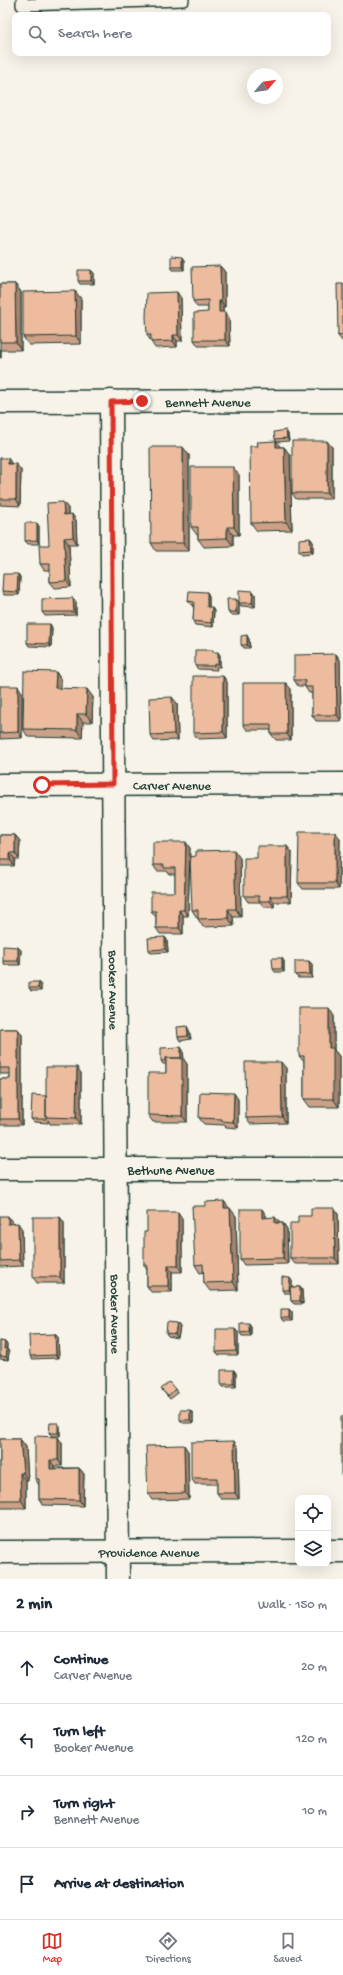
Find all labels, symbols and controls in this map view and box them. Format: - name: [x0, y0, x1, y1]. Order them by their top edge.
- search box: [12, 12, 331, 56]
- icon: search: [26, 23, 48, 45]
- text: Search here: [58, 25, 132, 43]
- north arrow: [247, 68, 283, 104]
- route end: [133, 392, 151, 410]
- street label: Bennett Avenue: [164, 396, 251, 412]
- route start: [33, 776, 51, 794]
- street label: Carver Avenue: [133, 779, 211, 795]
- street label: Booker Avenue: [104, 949, 120, 1030]
- street label: Bethune Avenue: [127, 1164, 215, 1179]
- street label: Booker Avenue: [106, 1273, 122, 1354]
- map controls: [295, 1495, 331, 1567]
- button: locate: [295, 1495, 331, 1531]
- button: layers: [295, 1531, 331, 1567]
- street label: Providence Avenue: [97, 1546, 200, 1562]
- text: 2 min: [16, 1595, 52, 1615]
- text: Walk · 150 m: [258, 1598, 327, 1613]
- text: Continue: [54, 1651, 108, 1669]
- icon: ahead: [16, 1657, 38, 1679]
- text: 20 m: [301, 1660, 327, 1675]
- text: Carver Avenue: [54, 1669, 132, 1684]
- text: Turn left: [54, 1723, 105, 1741]
- icon: left: [16, 1729, 38, 1751]
- text: 120 m: [296, 1732, 327, 1747]
- text: Booker Avenue: [54, 1741, 133, 1756]
- text: Turn right: [54, 1795, 114, 1813]
- icon: right: [16, 1801, 38, 1823]
- text: 10 m: [302, 1804, 327, 1819]
- text: Bennett Avenue: [54, 1813, 139, 1828]
- icon: arrive: [16, 1873, 38, 1895]
- text: Arrive at destination: [54, 1875, 184, 1893]
- tab: Map: [41, 1930, 63, 1966]
- tab: Directions: [146, 1930, 191, 1966]
- tab: Saved: [273, 1930, 302, 1966]

